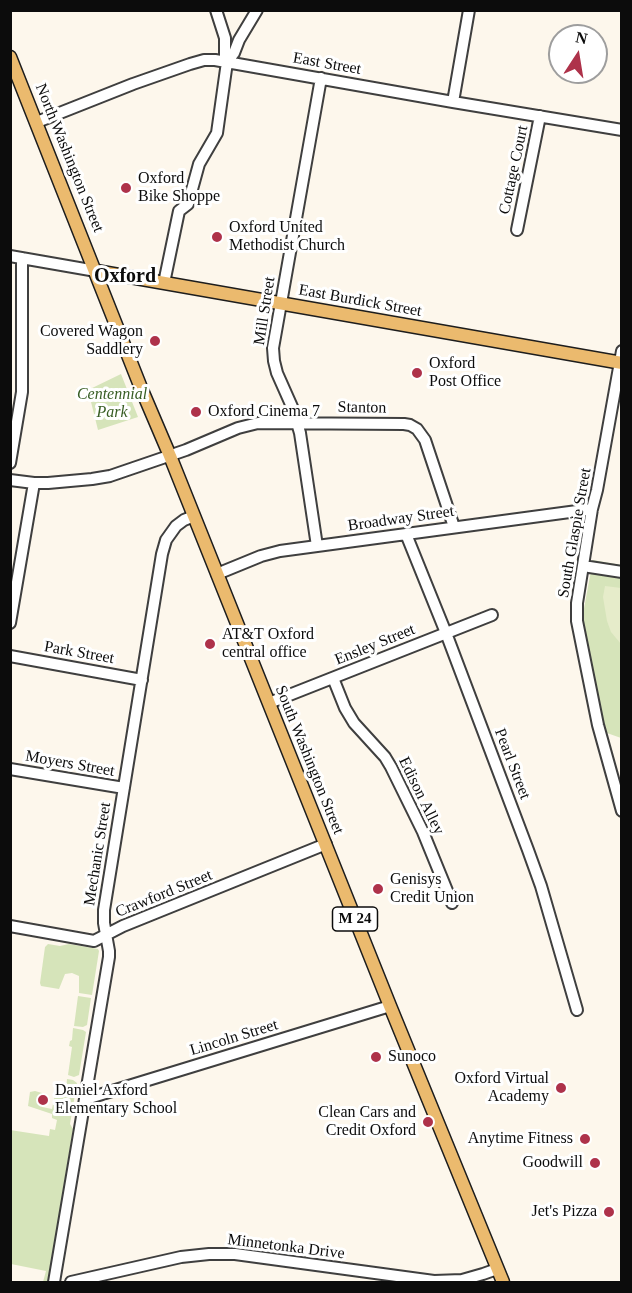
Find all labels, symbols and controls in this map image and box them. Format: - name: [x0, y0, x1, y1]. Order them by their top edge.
- north arrow: [548, 24, 608, 84]
- text: N: [574, 28, 589, 47]
- street label: East Street: [291, 49, 363, 79]
- street label: North Washington Street: [30, 81, 108, 235]
- street label: Cottage Court: [495, 124, 533, 216]
- place label: Oxford Bike Shoppe: [138, 169, 220, 207]
- marker: Oxford Bike Shoppe: [119, 181, 133, 195]
- place label: Oxford United Methodist Church: [229, 218, 345, 256]
- marker: Oxford United Methodist Church: [210, 230, 224, 244]
- district label: Oxford: [94, 265, 156, 289]
- street label: Mill Street: [250, 275, 280, 347]
- street label: East Burdick Street: [297, 281, 423, 321]
- place label: Covered Wagon Saddlery: [40, 322, 143, 360]
- marker: Covered Wagon Saddlery: [148, 334, 162, 348]
- place label: Oxford Post Office: [429, 354, 501, 392]
- marker: Oxford Post Office: [410, 366, 424, 380]
- park label: Centennial Park: [77, 385, 147, 423]
- street label: Stanton: [337, 398, 387, 418]
- place label: Oxford Cinema 7: [208, 402, 320, 422]
- marker: Oxford Cinema 7: [189, 405, 203, 419]
- street label: South Glaspie Street: [554, 467, 596, 599]
- street label: Broadway Street: [347, 502, 455, 536]
- street label: Ensley Street: [332, 620, 418, 670]
- place label: AT&T Oxford central office: [222, 625, 314, 663]
- street label: Park Street: [43, 637, 115, 669]
- marker: AT&T Oxford central office: [203, 637, 217, 651]
- street label: South Washington Street: [270, 683, 348, 837]
- street label: Pearl Street: [490, 726, 534, 802]
- street label: Moyers Street: [24, 747, 116, 781]
- street label: Edison Alley: [394, 754, 448, 838]
- street label: Mechanic Street: [80, 801, 116, 907]
- street label: Crawford Street: [113, 866, 215, 922]
- place label: Genisys Credit Union: [390, 870, 474, 908]
- marker: Genisys Credit Union: [371, 882, 385, 896]
- road number: M 24: [332, 907, 378, 931]
- street label: Lincoln Street: [188, 1016, 280, 1060]
- place label: Sunoco: [388, 1047, 436, 1067]
- marker: Sunoco: [369, 1050, 383, 1064]
- place label: Oxford Virtual Academy: [454, 1069, 549, 1107]
- place label: Daniel Axford Elementary School: [55, 1081, 177, 1119]
- marker: Oxford Virtual Academy: [554, 1081, 568, 1095]
- marker: Daniel Axford Elementary School: [36, 1093, 50, 1107]
- place label: Clean Cars and Credit Oxford: [318, 1103, 416, 1141]
- marker: Clean Cars and Credit Oxford: [421, 1115, 435, 1129]
- place label: Anytime Fitness: [468, 1129, 573, 1149]
- marker: Anytime Fitness: [578, 1132, 592, 1146]
- place label: Goodwill: [523, 1153, 583, 1173]
- marker: Goodwill: [588, 1156, 602, 1170]
- place label: Jet's Pizza: [531, 1202, 597, 1222]
- marker: Jet's Pizza: [602, 1205, 616, 1219]
- street label: Minnetonka Drive: [226, 1230, 346, 1264]

